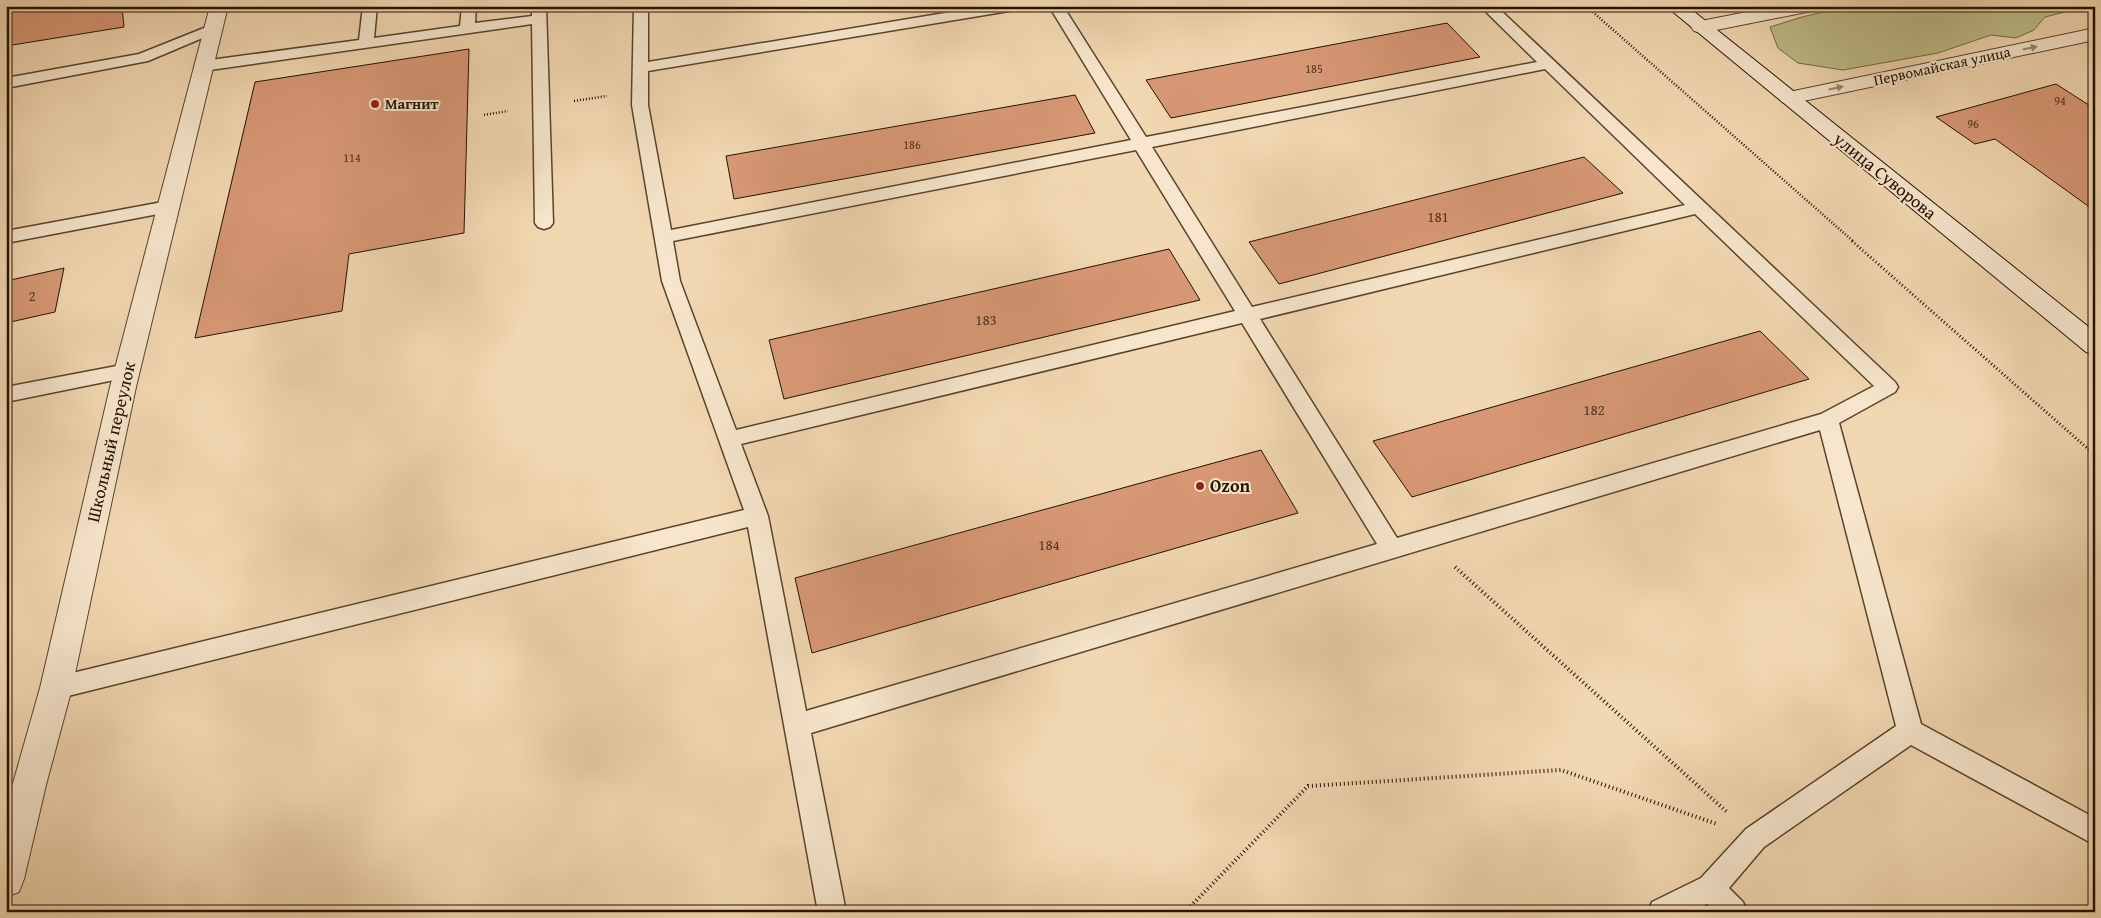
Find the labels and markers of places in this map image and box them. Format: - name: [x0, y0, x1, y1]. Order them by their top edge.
- place label: Магнит: [385, 93, 440, 114]
- marker: Магнит: [369, 98, 381, 110]
- place label: Ozon: [1210, 472, 1250, 499]
- marker: Ozon: [1194, 480, 1206, 492]

